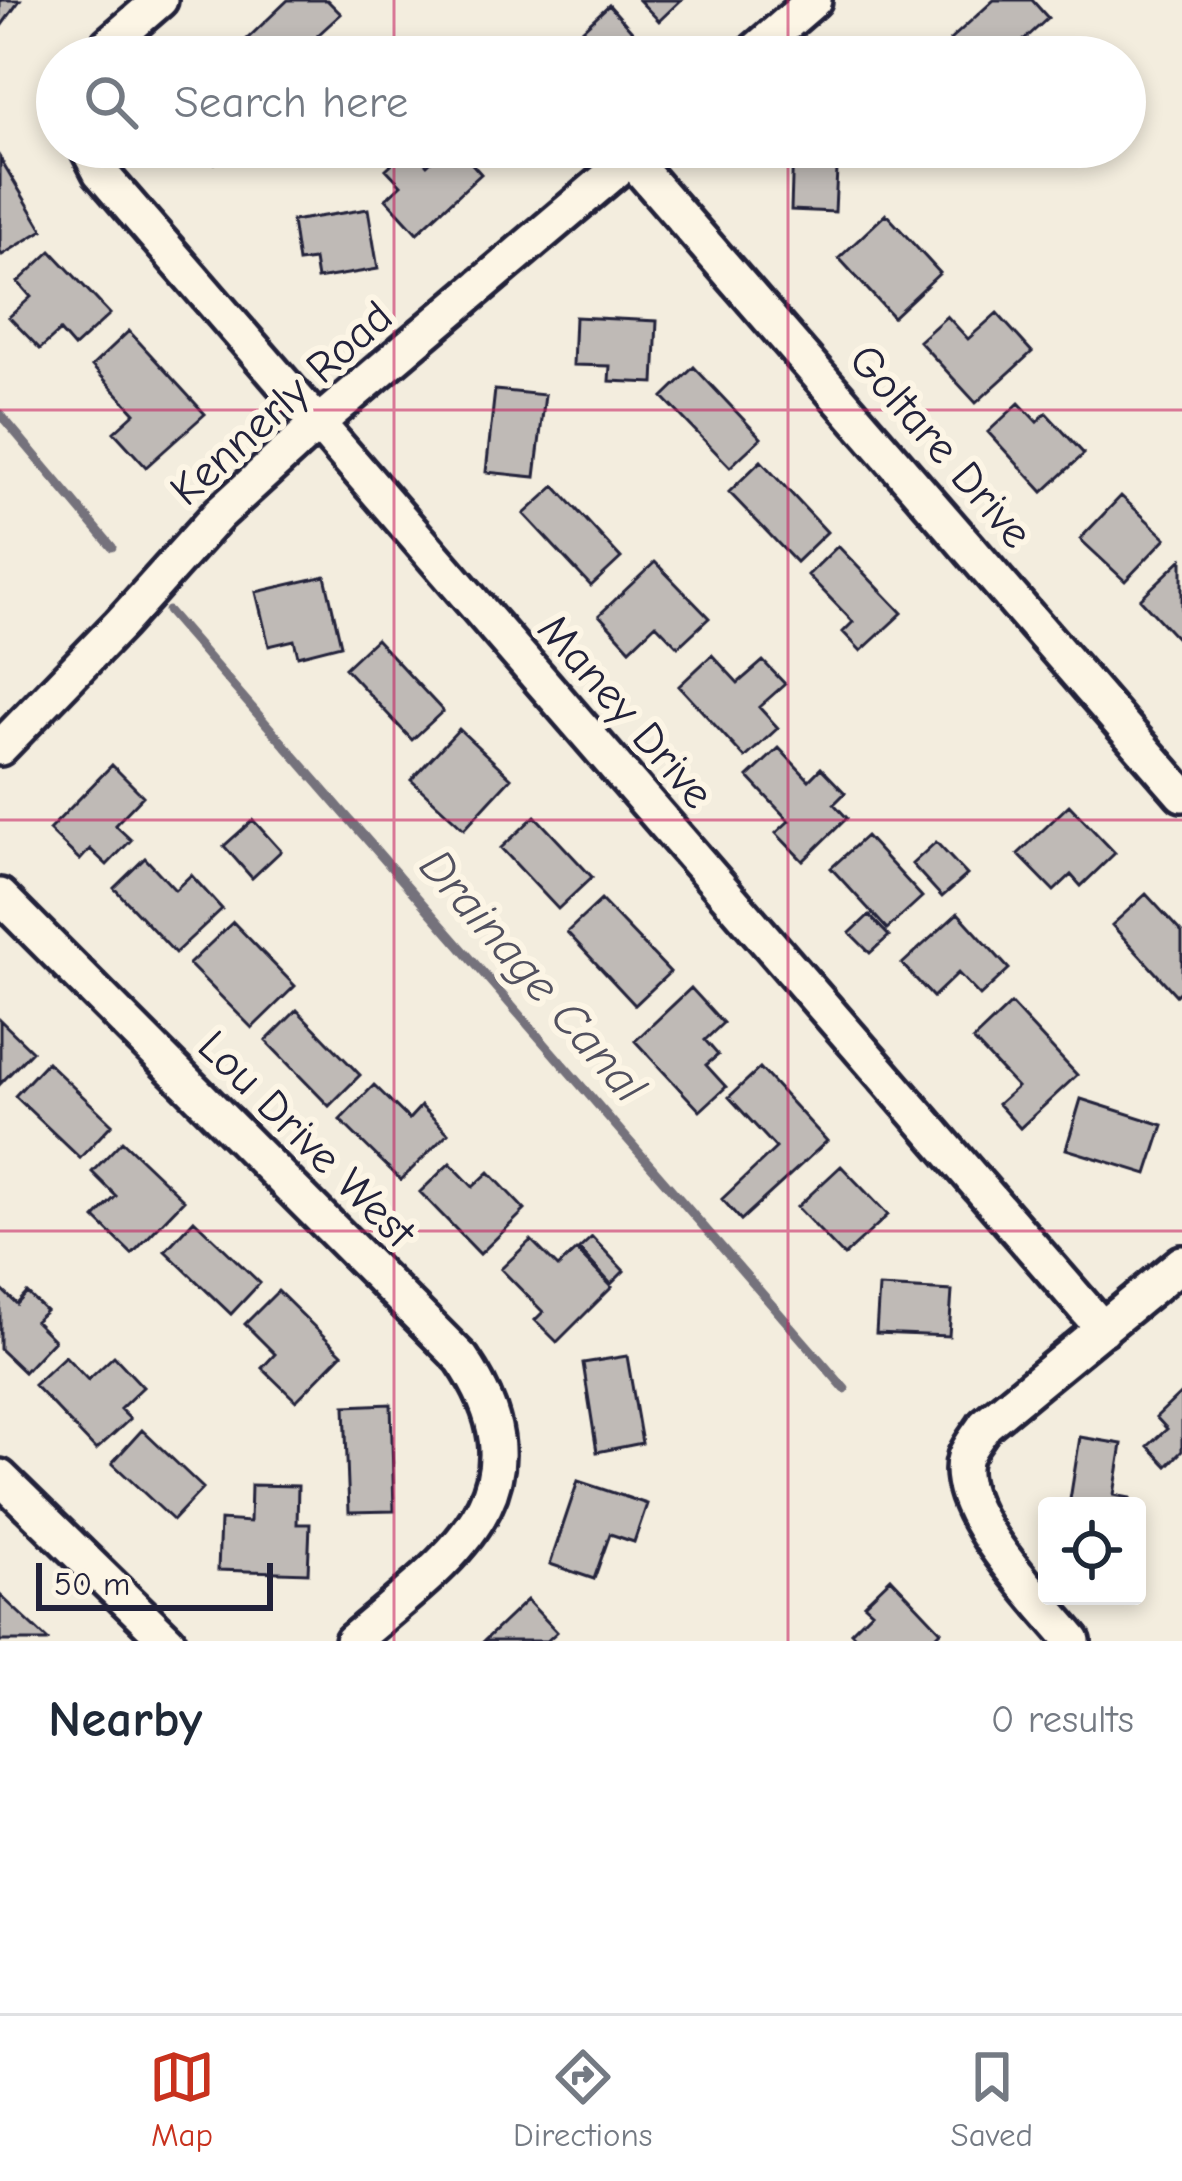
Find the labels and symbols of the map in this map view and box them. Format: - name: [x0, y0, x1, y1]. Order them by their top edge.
- street label: Kennerly Road: [160, 290, 402, 516]
- street label: Goltare Drive: [839, 334, 1043, 558]
- street label: Maney Drive: [528, 603, 724, 819]
- water label: Drainage Canal: [409, 839, 658, 1114]
- street label: Lou Drive West: [188, 1020, 427, 1259]
- scale bar: [36, 1557, 273, 1610]

